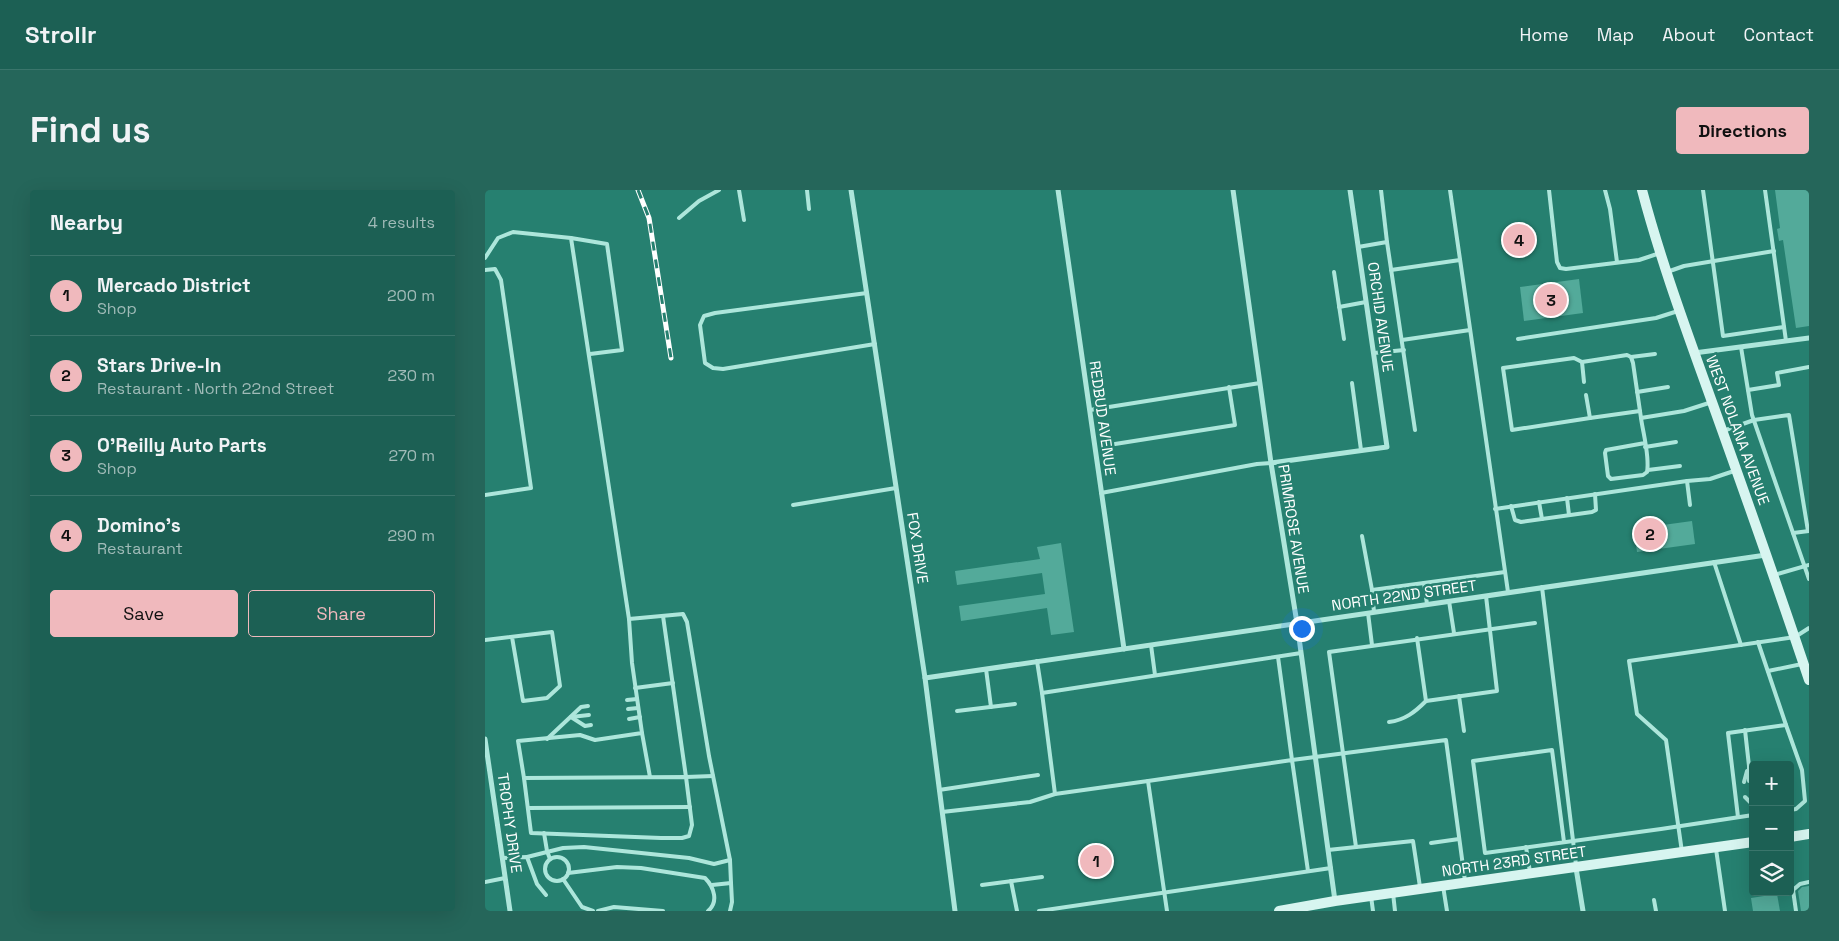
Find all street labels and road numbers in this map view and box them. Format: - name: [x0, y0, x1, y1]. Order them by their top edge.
- street label: ORCHID AVENUE: [1364, 261, 1398, 373]
- street label: WEST NOLANA AVENUE: [1702, 353, 1774, 507]
- street label: REDBUD AVENUE: [1086, 359, 1120, 477]
- street label: PRIMROSE AVENUE: [1274, 463, 1314, 595]
- street label: FOX DRIVE: [903, 511, 933, 585]
- street label: NORTH 22ND STREET: [1330, 575, 1478, 615]
- street label: TROPHY DRIVE: [494, 772, 526, 874]
- street label: NORTH 23RD STREET: [1440, 841, 1588, 881]

